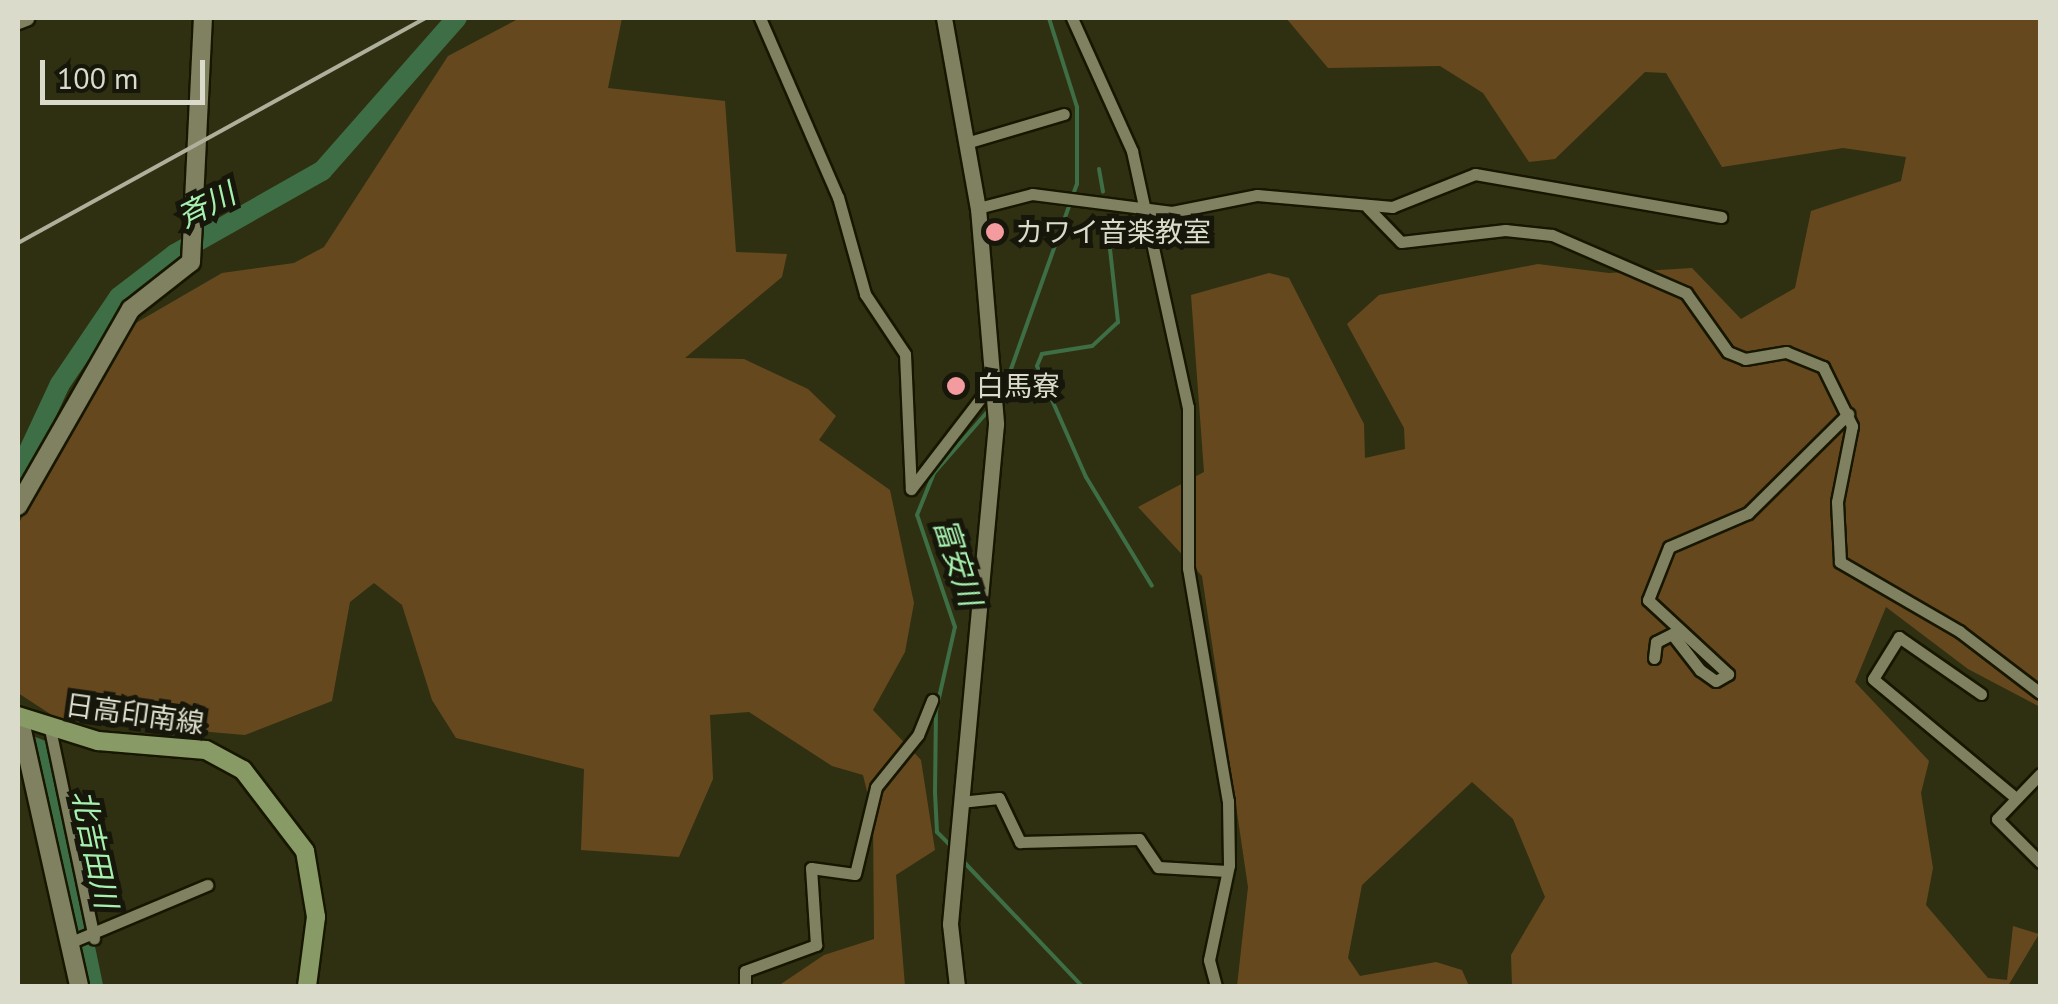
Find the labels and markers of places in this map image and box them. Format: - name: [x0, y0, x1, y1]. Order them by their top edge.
- place label: カワイ音楽教室: [1015, 215, 1211, 249]
- marker: カワイ音楽教室: [984, 221, 1006, 243]
- place label: 白馬寮: [976, 369, 1060, 403]
- marker: 白馬寮: [945, 375, 967, 397]

